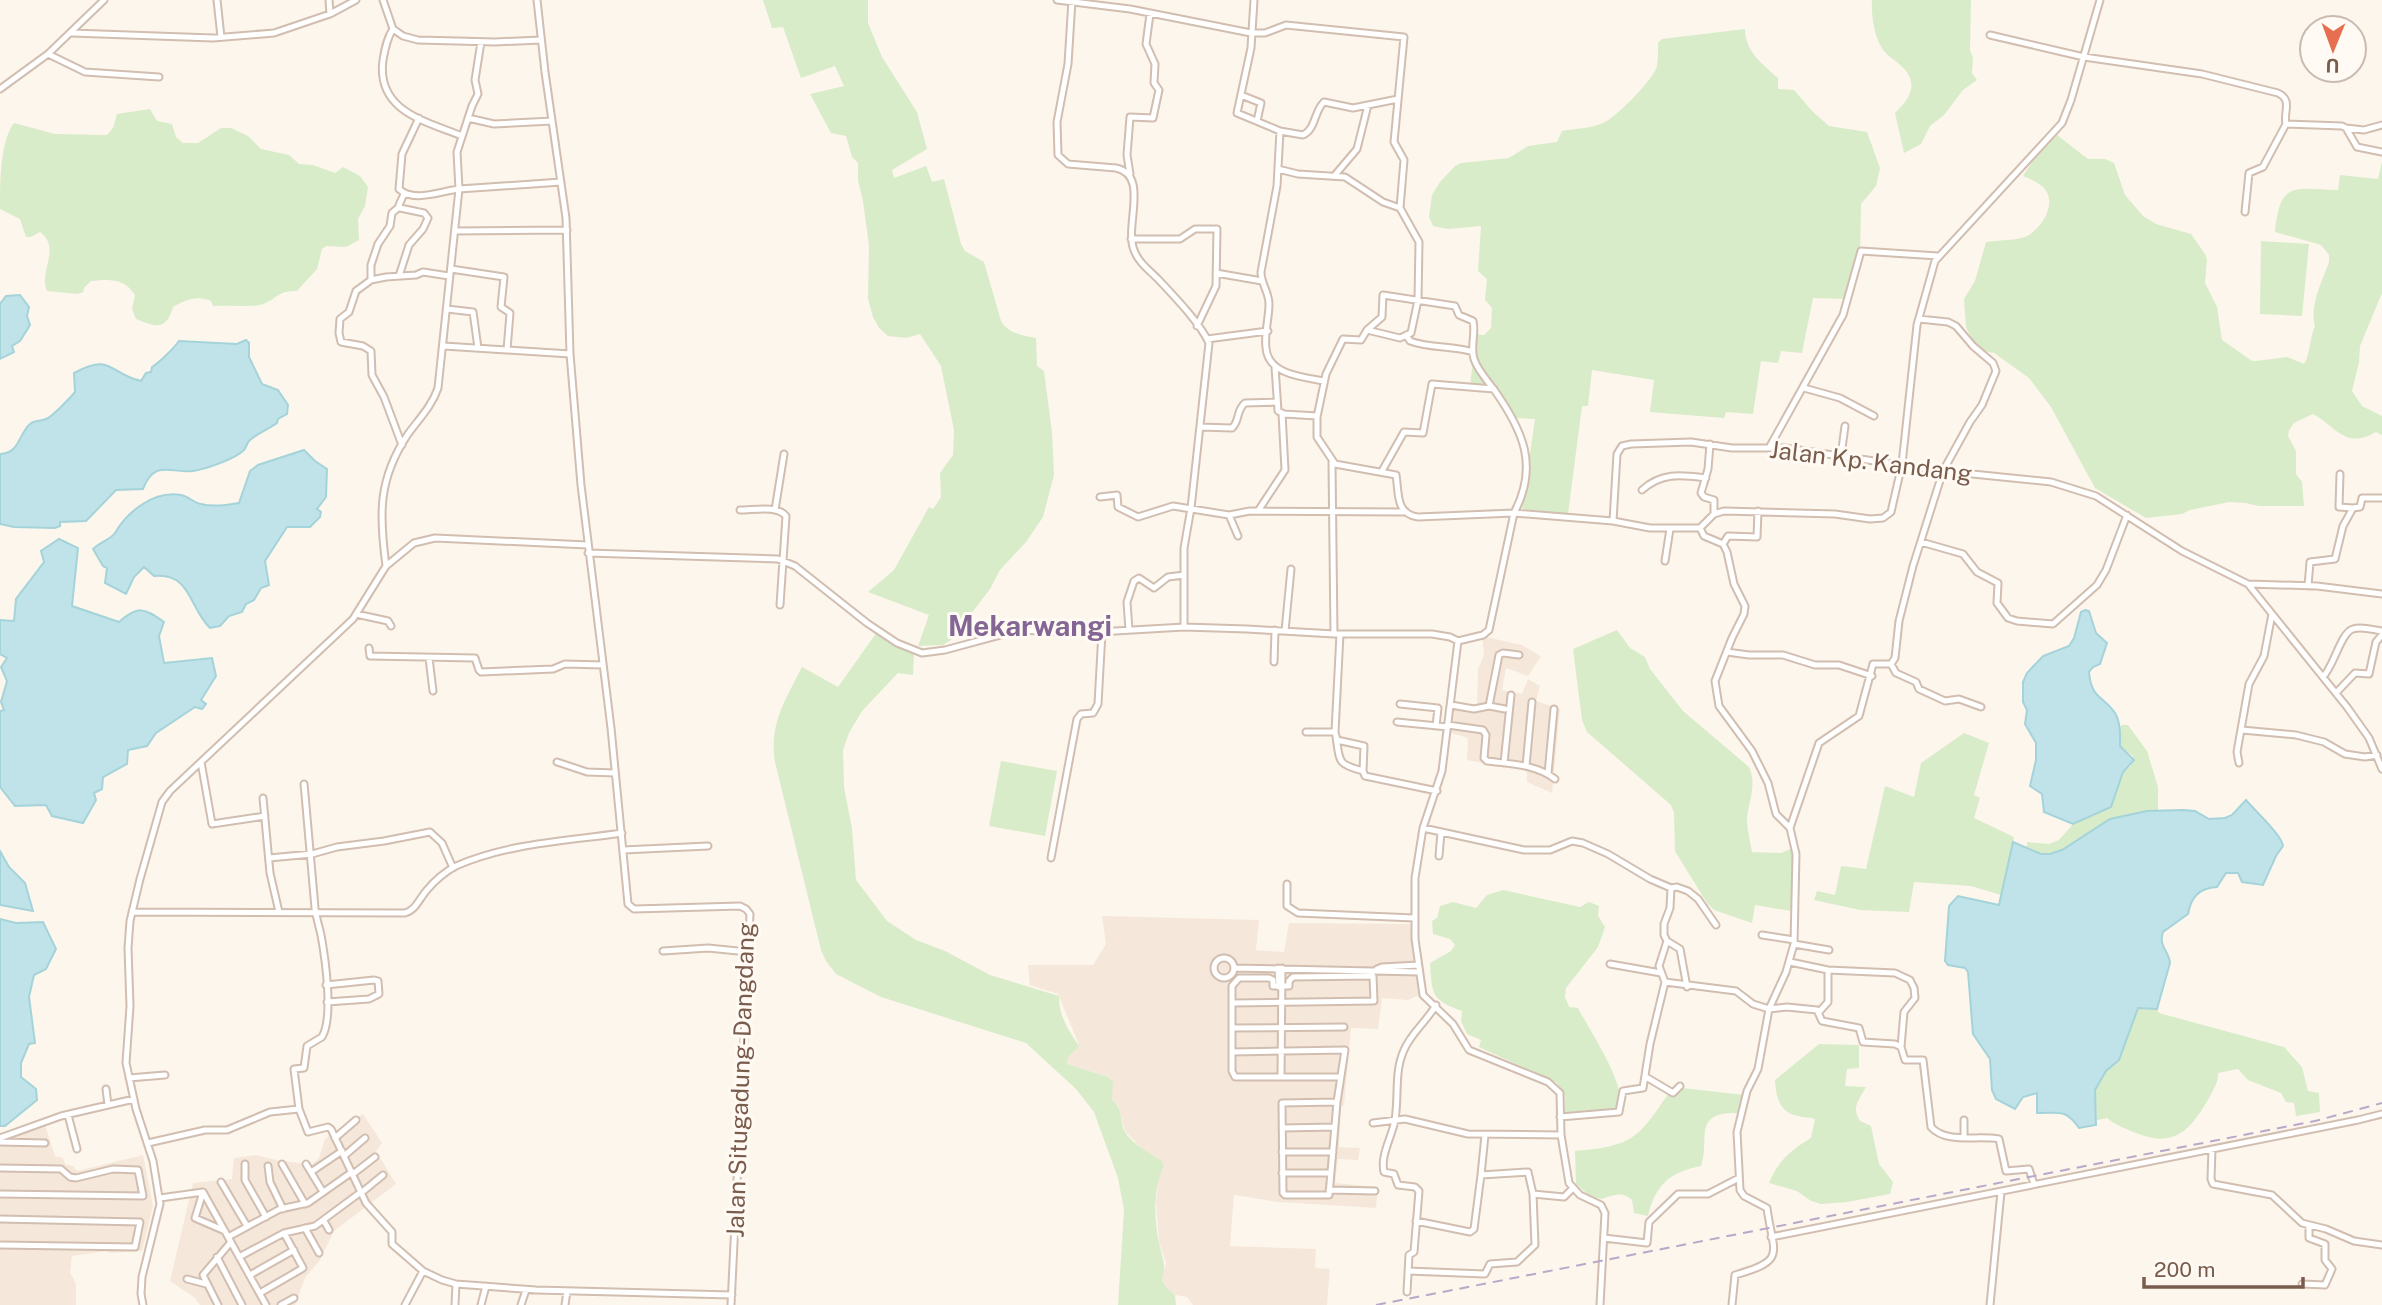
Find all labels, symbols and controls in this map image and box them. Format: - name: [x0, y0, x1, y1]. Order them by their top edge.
- north arrow: [2298, 14, 2368, 84]
- text: U: [2326, 55, 2340, 77]
- street label: Jalan Kp. Kandang: [1768, 435, 1974, 487]
- district label: Mekarwangi: [948, 609, 1112, 642]
- street label: Jalan Situgadung-Dangdang: [721, 922, 759, 1238]
- scale bar: [2144, 1246, 2303, 1290]
- text: 200 m: [2154, 1257, 2215, 1282]

